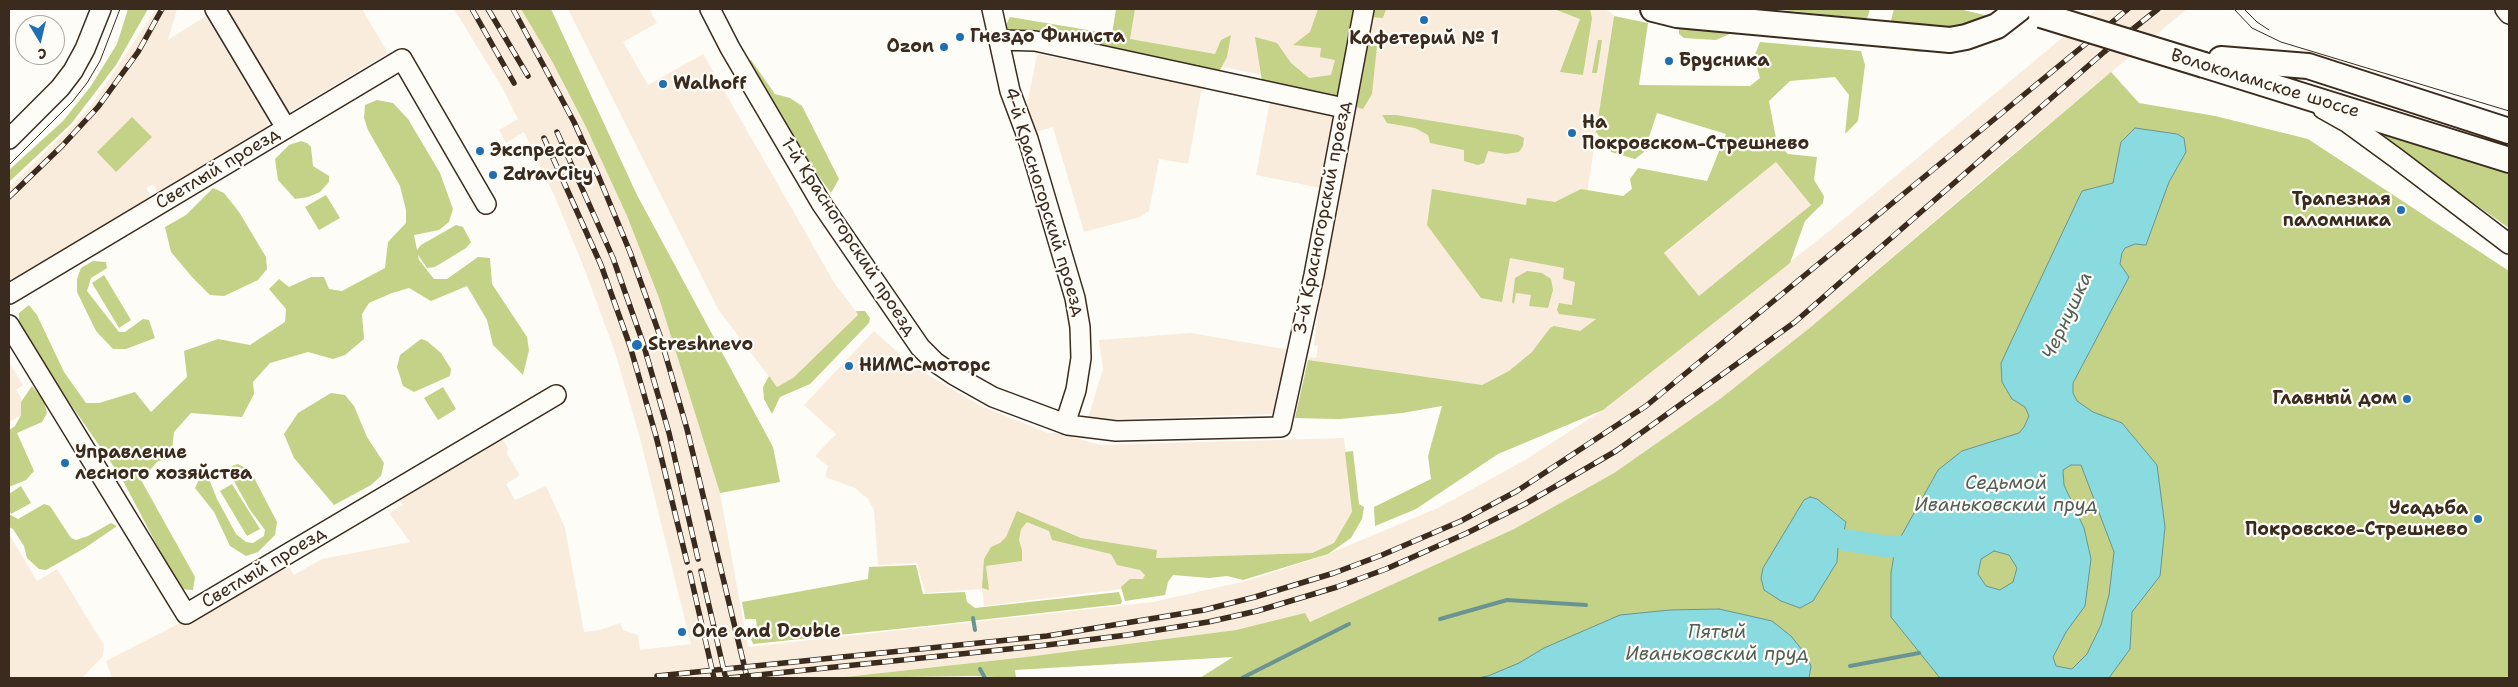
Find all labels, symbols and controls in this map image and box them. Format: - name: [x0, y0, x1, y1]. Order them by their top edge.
- marker: Кафетерий № 1: [1418, 14, 1430, 26]
- north arrow: [15, 15, 65, 65]
- place label: Гнездо Финиста: [970, 26, 1125, 48]
- place label: Кафетерий № 1: [1349, 28, 1499, 50]
- marker: Гнездо Финиста: [954, 31, 966, 43]
- place label: Ozon: [887, 36, 934, 58]
- marker: Ozon: [938, 41, 950, 53]
- text: С: [37, 44, 48, 63]
- street label: Волоколамское шоссе: [2168, 45, 2362, 123]
- place label: Брусника: [1679, 50, 1769, 72]
- marker: Брусника: [1663, 55, 1675, 67]
- place label: Walhoff: [673, 73, 747, 95]
- marker: Walhoff: [657, 78, 669, 90]
- street label: 4-й Красногорский проезд: [999, 85, 1089, 319]
- street label: 3-й Красногорский проезд: [1290, 99, 1356, 337]
- place label: На Покровском-Стрешнево: [1582, 112, 1809, 154]
- street label: Светлый проезд: [152, 123, 284, 215]
- marker: На Покровском-Стрешнево: [1566, 127, 1578, 139]
- street label: 1-й Красногорский проезд: [776, 134, 920, 340]
- place label: Экспрессо: [490, 140, 585, 162]
- marker: Экспрессо: [474, 145, 486, 157]
- place label: ZdravCity: [503, 164, 593, 186]
- marker: ZdravCity: [487, 169, 499, 181]
- place label: Трапезная паломника: [2283, 189, 2391, 232]
- marker: Трапезная паломника: [2395, 204, 2407, 216]
- water label: Чернушка: [2038, 269, 2098, 363]
- place label: Streshnevo: [648, 334, 753, 356]
- marker: Streshnevo: [630, 338, 644, 352]
- place label: НИМС-моторс: [859, 355, 991, 377]
- marker: НИМС-моторс: [843, 360, 855, 372]
- place label: Главный дом: [2273, 388, 2397, 410]
- marker: Главный дом: [2401, 393, 2413, 405]
- place label: Управление лесного хозяйства: [75, 442, 252, 484]
- marker: Управление лесного хозяйства: [59, 457, 71, 469]
- water label: Седьмой Иваньковский пруд: [1914, 473, 2098, 517]
- place label: Усадьба Покровское-Стрешнево: [2245, 498, 2468, 540]
- marker: Усадьба Покровское-Стрешнево: [2472, 513, 2484, 525]
- street label: Светлый проезд: [198, 522, 330, 614]
- place label: One and Double: [692, 621, 841, 643]
- water label: Пятый Иваньковский пруд: [1625, 622, 1809, 666]
- marker: One and Double: [676, 626, 688, 638]

